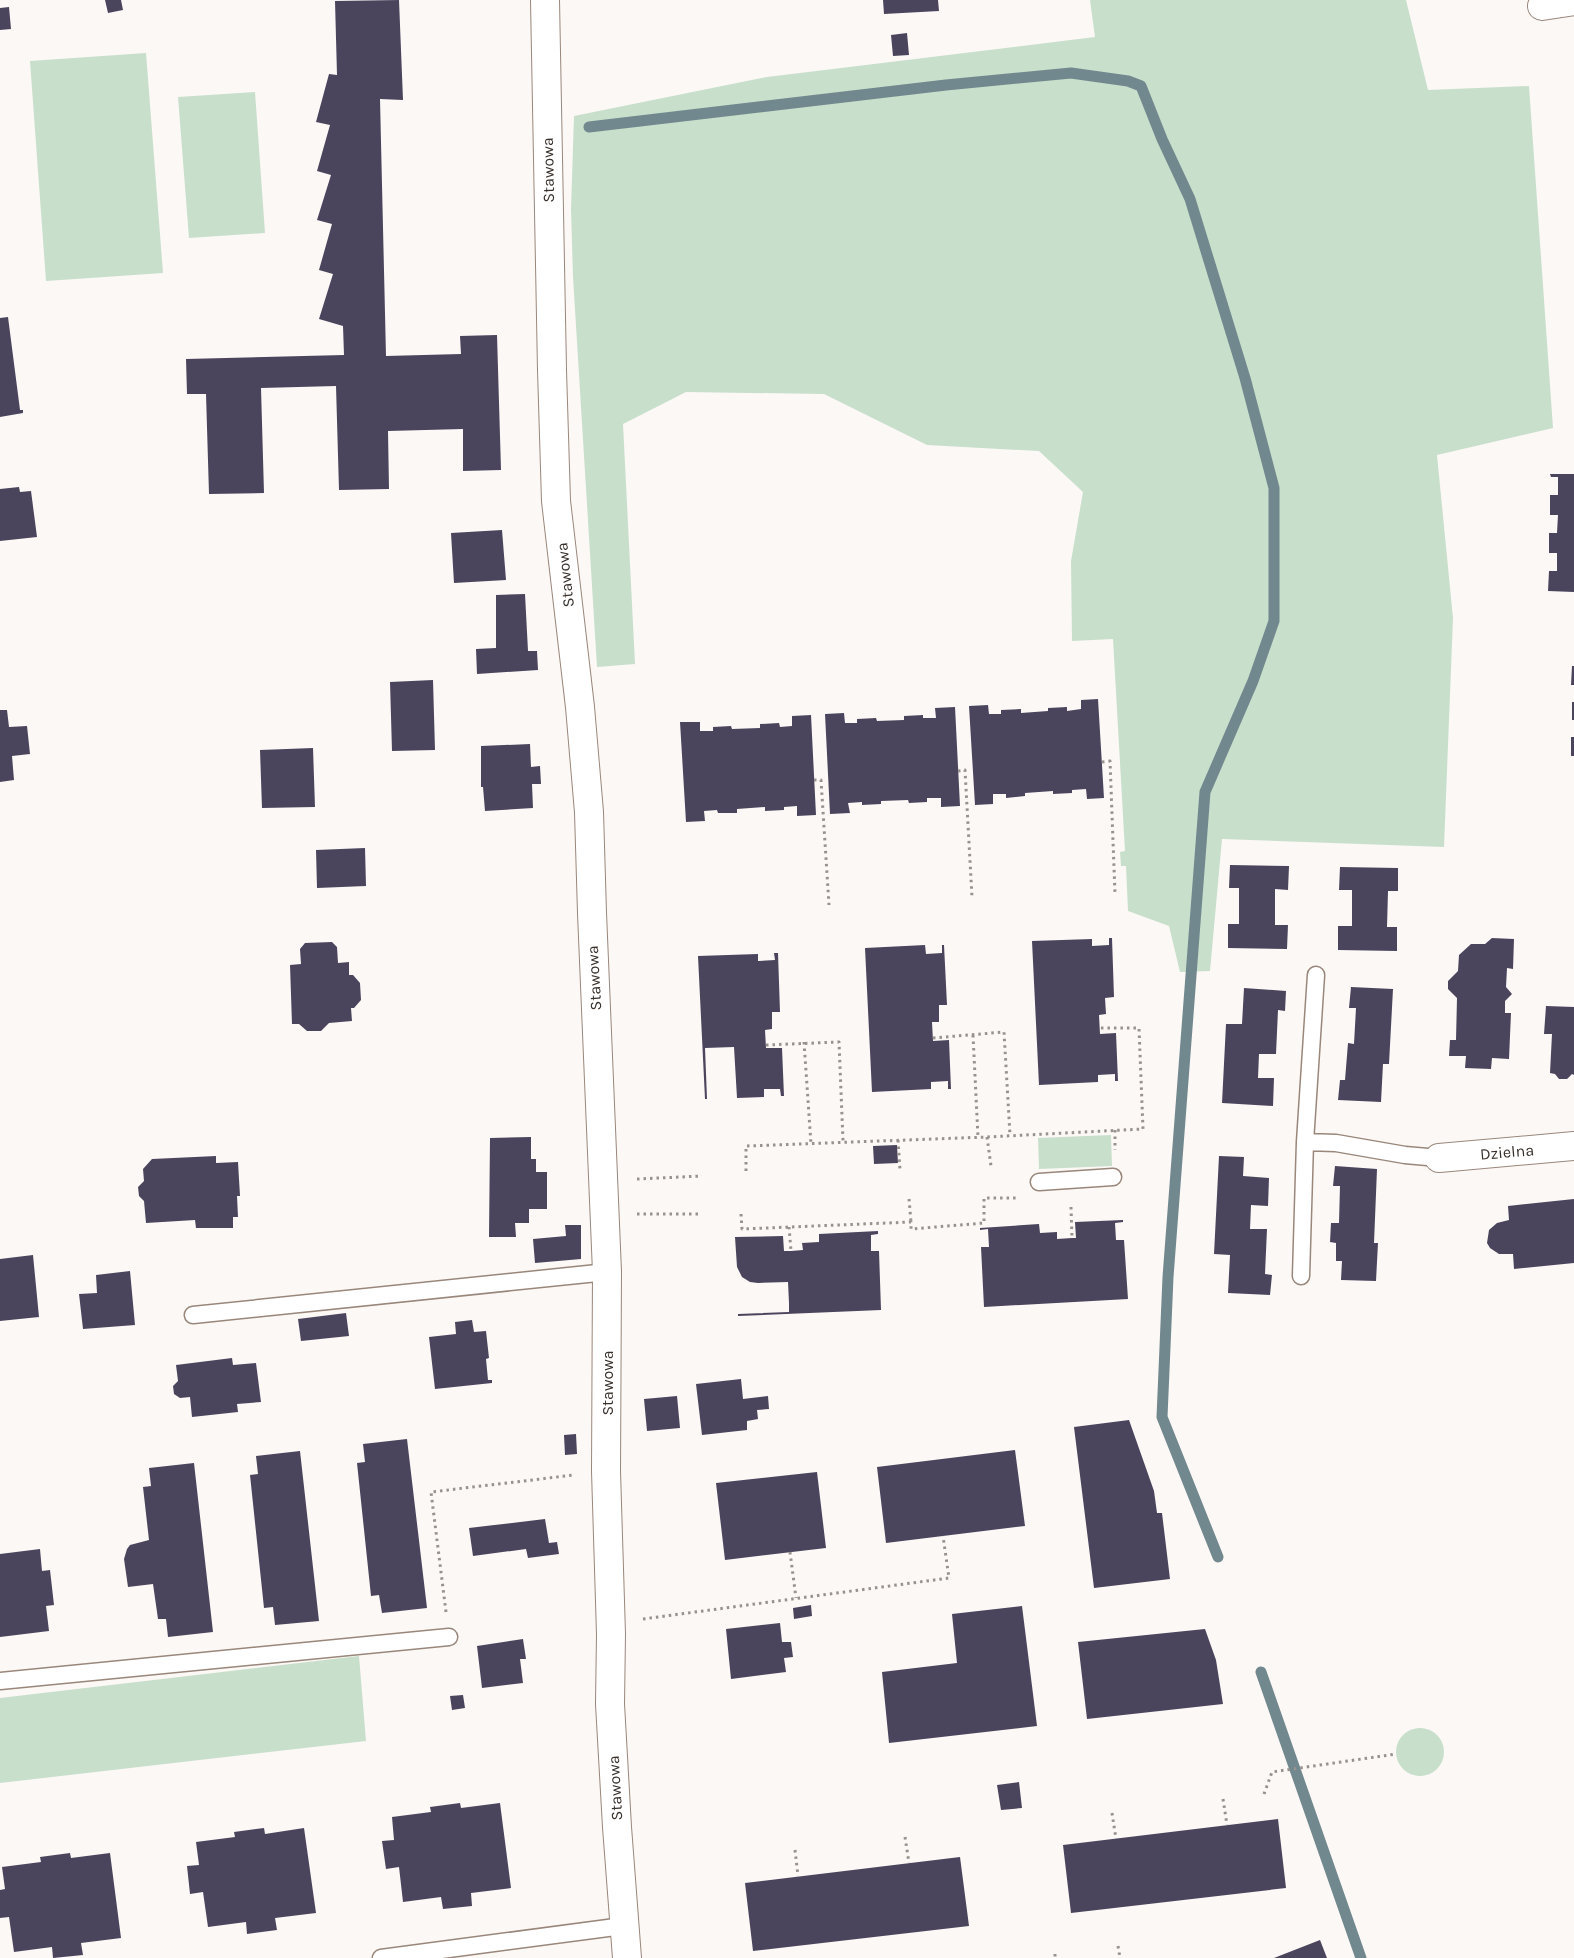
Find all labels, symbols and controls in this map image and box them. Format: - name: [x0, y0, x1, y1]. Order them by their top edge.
- street label: Stawowa: [538, 137, 558, 203]
- street label: Stawowa: [552, 542, 578, 608]
- street label: Stawowa: [583, 945, 605, 1011]
- street label: Dzielna: [1479, 1140, 1535, 1164]
- street label: Stawowa: [598, 1350, 617, 1416]
- street label: Stawowa: [604, 1755, 626, 1821]

